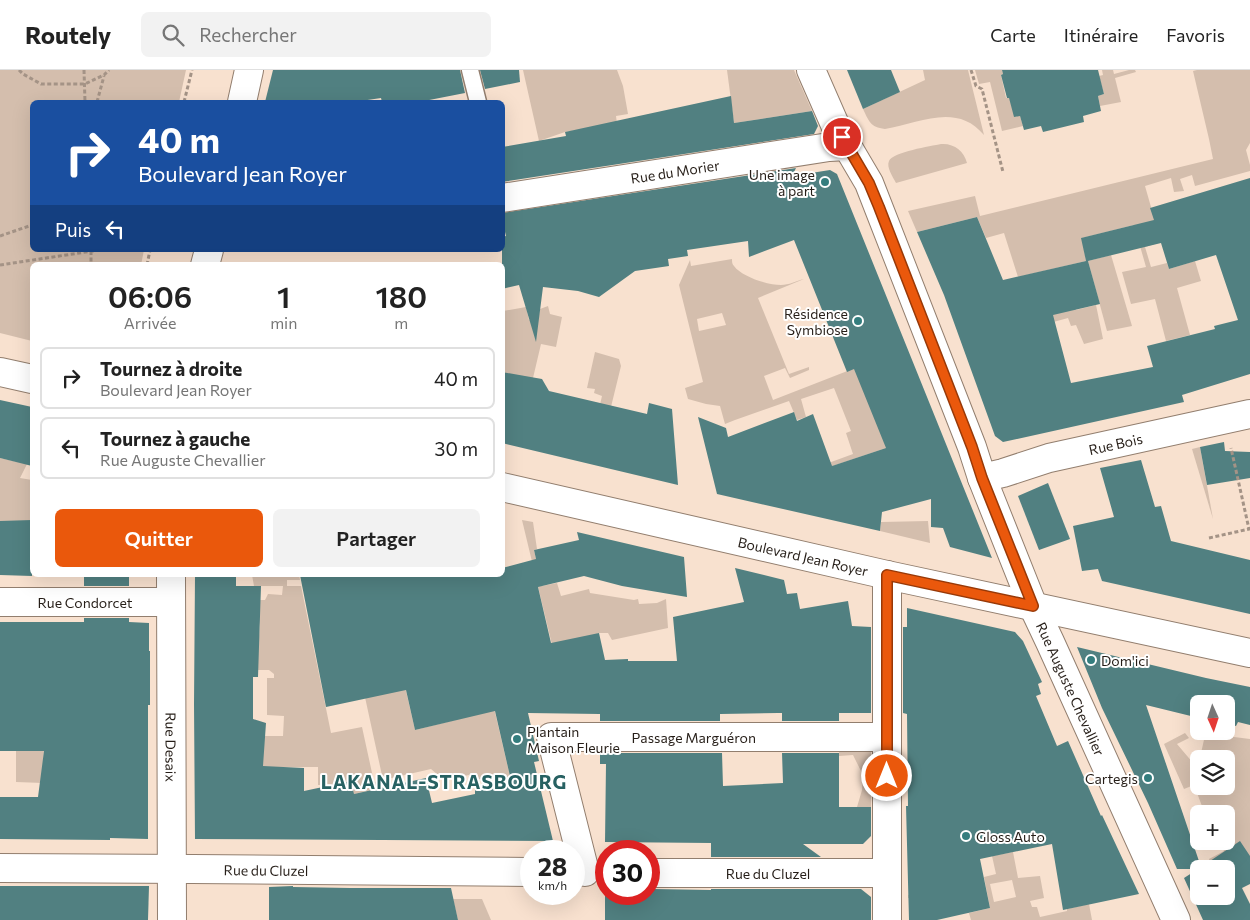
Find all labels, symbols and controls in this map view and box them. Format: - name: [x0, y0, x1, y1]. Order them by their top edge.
- search box: [141, 12, 491, 57]
- text: Routely: [25, 20, 111, 49]
- icon: search: [159, 21, 187, 49]
- text: Rechercher: [199, 23, 297, 46]
- text: Carte: [990, 24, 1036, 46]
- text: Itinéraire: [1064, 24, 1138, 46]
- text: Favoris: [1166, 24, 1225, 46]
- pin: [821, 116, 863, 158]
- text: 40 m: [138, 117, 220, 160]
- icon: right: [55, 120, 120, 185]
- icon: arrive: [828, 123, 856, 151]
- street label: Rue du Morier: [629, 156, 721, 186]
- text: Boulevard Jean Royer: [138, 160, 347, 187]
- place label: Une image à part: [749, 166, 815, 199]
- marker: Une image à part: [819, 176, 831, 188]
- icon: left: [101, 215, 129, 243]
- text: Puis: [55, 218, 91, 241]
- text: 06:06: [108, 277, 192, 314]
- text: 1: [277, 277, 290, 314]
- text: 180: [375, 277, 427, 314]
- place label: Résidence Symbiose: [784, 305, 848, 338]
- text: Arrivée: [124, 313, 176, 332]
- text: min: [270, 313, 297, 332]
- text: m: [394, 313, 408, 332]
- marker: Résidence Symbiose: [852, 315, 864, 327]
- text: Tournez à droite: [100, 357, 242, 380]
- icon: right: [57, 364, 85, 392]
- text: 40 m: [434, 367, 478, 390]
- text: Boulevard Jean Royer: [100, 380, 252, 399]
- text: Tournez à gauche: [100, 427, 250, 450]
- street label: Rue Bois: [1087, 429, 1144, 458]
- icon: left: [57, 434, 85, 462]
- text: 30 m: [435, 437, 478, 460]
- text: Rue Auguste Chevallier: [100, 450, 266, 469]
- button: Quitter: [55, 509, 263, 567]
- button: Partager: [273, 509, 480, 567]
- street label: Boulevard Jean Royer: [736, 533, 870, 579]
- street label: Rue Condorcet: [37, 594, 133, 611]
- street label: Rue Auguste Chevallier: [1033, 619, 1109, 759]
- place label: Dom'ici: [1101, 652, 1149, 669]
- marker: Dom'ici: [1085, 654, 1097, 666]
- north arrow: [1190, 695, 1235, 740]
- map controls: [1190, 695, 1235, 905]
- street label: Rue Desaix: [163, 712, 180, 782]
- place label: Plantain Maison Fleurie: [527, 723, 620, 756]
- street label: Passage Marguéron: [632, 729, 756, 746]
- marker: Plantain Maison Fleurie: [511, 733, 523, 745]
- position arrow: [860, 749, 912, 801]
- button: layers: [1190, 750, 1235, 795]
- district label: LAKANAL-STRASBOURG: [321, 770, 567, 793]
- place label: Cartegis: [1085, 770, 1138, 787]
- marker: Cartegis: [1142, 772, 1154, 784]
- button: +: [1190, 805, 1235, 850]
- place label: Gloss Auto: [976, 828, 1045, 845]
- marker: Gloss Auto: [960, 830, 972, 842]
- speed limit sign: 30: [595, 840, 660, 905]
- text: 28: [538, 851, 567, 881]
- button: −: [1190, 860, 1235, 905]
- street label: Rue du Cluzel: [224, 861, 308, 879]
- street label: Rue du Cluzel: [726, 865, 810, 882]
- text: km/h: [538, 878, 567, 892]

